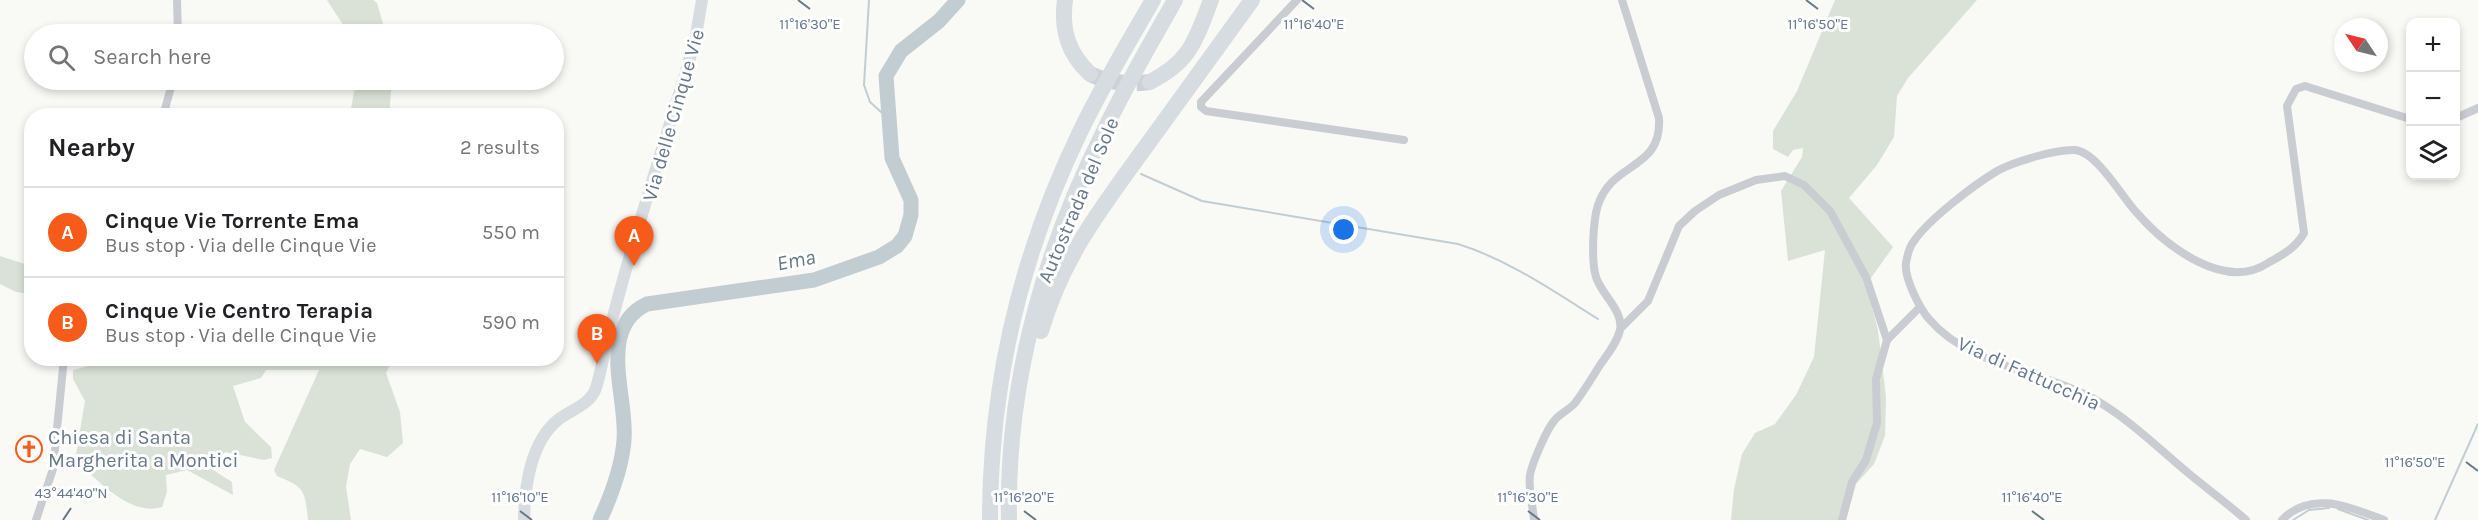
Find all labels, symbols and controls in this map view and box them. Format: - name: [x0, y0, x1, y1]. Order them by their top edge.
- text: 11°16'30"E: [779, 15, 841, 33]
- text: 11°16'40"E: [1284, 15, 1344, 33]
- text: 11°16'50"E: [1788, 15, 1848, 33]
- north arrow: [2334, 18, 2388, 72]
- map controls: [2406, 18, 2460, 180]
- button: +: [2406, 18, 2460, 72]
- search box: [24, 24, 564, 90]
- street label: Via delle Cinque Vie: [638, 26, 709, 204]
- icon: search: [45, 41, 78, 74]
- text: Search here: [93, 44, 211, 70]
- button: −: [2406, 72, 2460, 126]
- street label: Autostrada del Sole: [1033, 114, 1124, 286]
- button: layers: [2406, 126, 2460, 180]
- text: Nearby: [48, 132, 135, 163]
- text: 2 results: [460, 136, 540, 159]
- text: Cinque Vie Torrente Ema: [105, 208, 359, 234]
- your location: [1329, 215, 1358, 244]
- pin: A: [614, 216, 654, 266]
- text: A: [61, 221, 74, 244]
- text: 550 m: [482, 221, 540, 244]
- text: Bus stop · Via delle Cinque Vie: [105, 234, 376, 257]
- water label: Ema: [775, 245, 817, 275]
- text: Cinque Vie Centro Terapia: [105, 298, 373, 324]
- text: B: [61, 311, 74, 334]
- text: 590 m: [482, 311, 540, 334]
- pin: B: [578, 314, 616, 364]
- text: Bus stop · Via delle Cinque Vie: [105, 324, 376, 347]
- street label: Via di Fattucchia: [1954, 332, 2104, 415]
- place label: Chiesa di Santa Margherita a Montici: [48, 426, 238, 472]
- church icon: Chiesa di Santa Margherita a Montici: [14, 434, 44, 464]
- text: 11°16'50"E: [2385, 453, 2445, 471]
- text: 43°44'40"N: [34, 484, 108, 502]
- text: 11°16'10"E: [491, 488, 549, 506]
- text: 11°16'20"E: [993, 488, 1055, 506]
- text: 11°16'30"E: [1497, 488, 1559, 506]
- text: 11°16'40"E: [2002, 488, 2062, 506]

